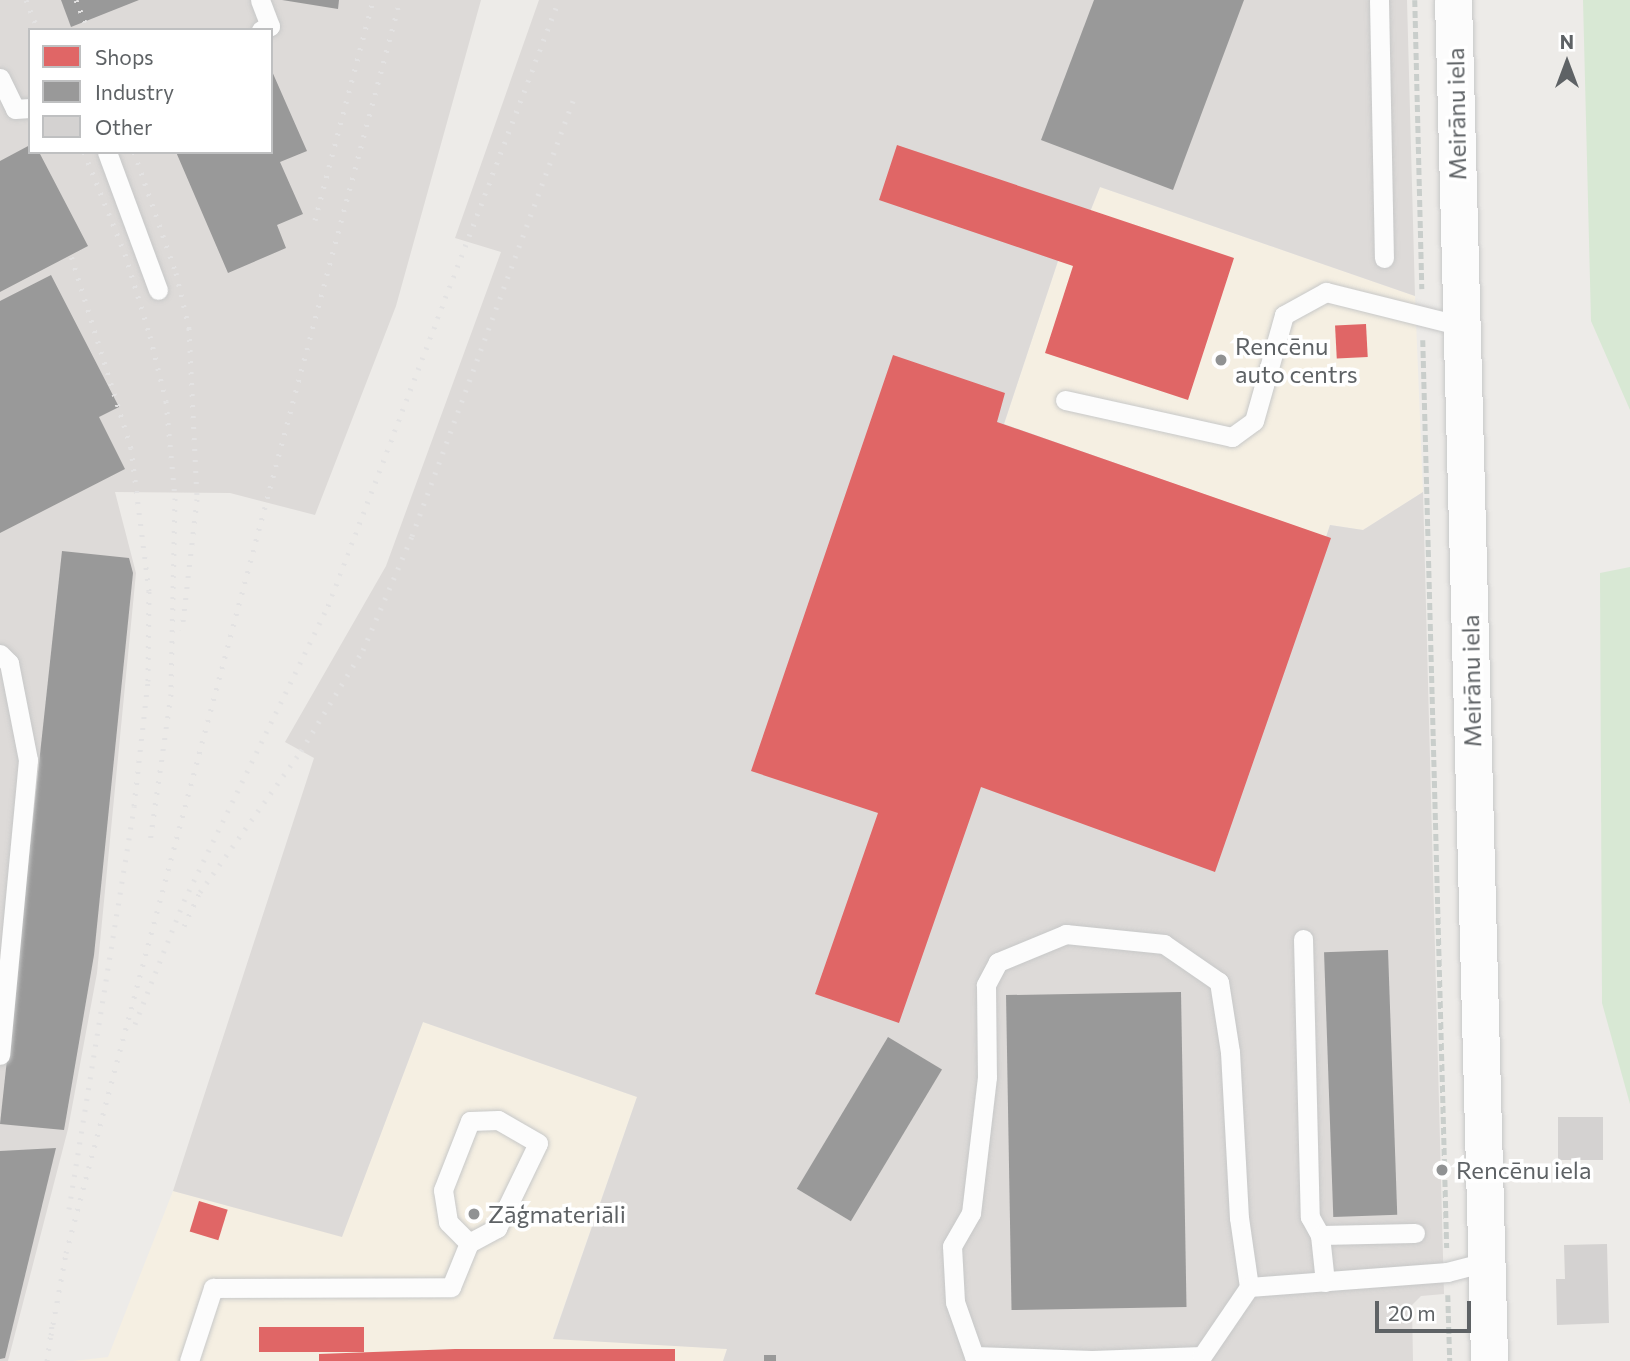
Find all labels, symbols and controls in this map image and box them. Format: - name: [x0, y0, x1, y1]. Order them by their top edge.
- legend: [28, 28, 273, 154]
- north arrow: [1532, 28, 1602, 98]
- text: N: [1560, 30, 1574, 53]
- text: Shops: [95, 44, 154, 69]
- street label: Meirānu iela: [1440, 47, 1472, 181]
- text: Industry: [95, 79, 174, 104]
- text: Other: [95, 114, 152, 139]
- place label: Rencēnu auto centrs: [1235, 332, 1358, 388]
- marker: Rencēnu auto centrs: [1213, 352, 1229, 368]
- street label: Meirānu iela: [1455, 614, 1487, 748]
- place label: Rencēnu iela: [1456, 1156, 1591, 1184]
- marker: Rencēnu iela: [1434, 1162, 1450, 1178]
- place label: Zāģmateriāli: [488, 1200, 626, 1228]
- marker: Zāģmateriāli: [466, 1206, 482, 1222]
- scale bar: [1378, 1288, 1474, 1332]
- text: 20 m: [1388, 1300, 1436, 1325]

